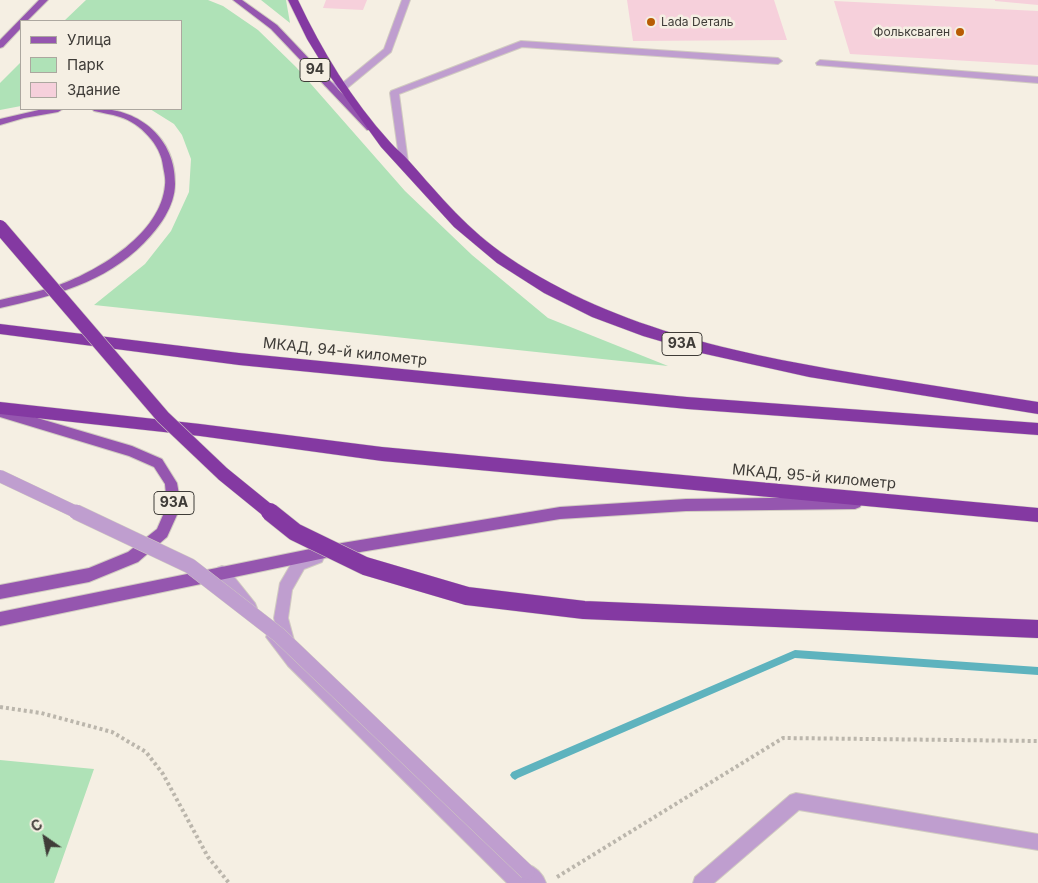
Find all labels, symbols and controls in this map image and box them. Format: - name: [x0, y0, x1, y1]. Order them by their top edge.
- place label: Lada Dеталь: [661, 15, 734, 29]
- marker: Lada Dеталь: [645, 16, 657, 28]
- legend: [20, 20, 182, 110]
- place label: Фольксваген: [874, 25, 950, 39]
- marker: Фольксваген: [954, 26, 966, 38]
- text: Улица: [67, 30, 111, 49]
- text: Парк: [67, 55, 104, 74]
- road number: 94: [300, 58, 330, 82]
- text: Здание: [67, 80, 121, 99]
- road number: 93A: [662, 332, 702, 356]
- street label: МКАД, 94-й километр: [262, 334, 428, 370]
- street label: МКАД, 95-й километр: [731, 461, 897, 493]
- road number: 93A: [154, 492, 194, 514]
- north arrow: [20, 813, 70, 863]
- text: С: [28, 815, 46, 835]

